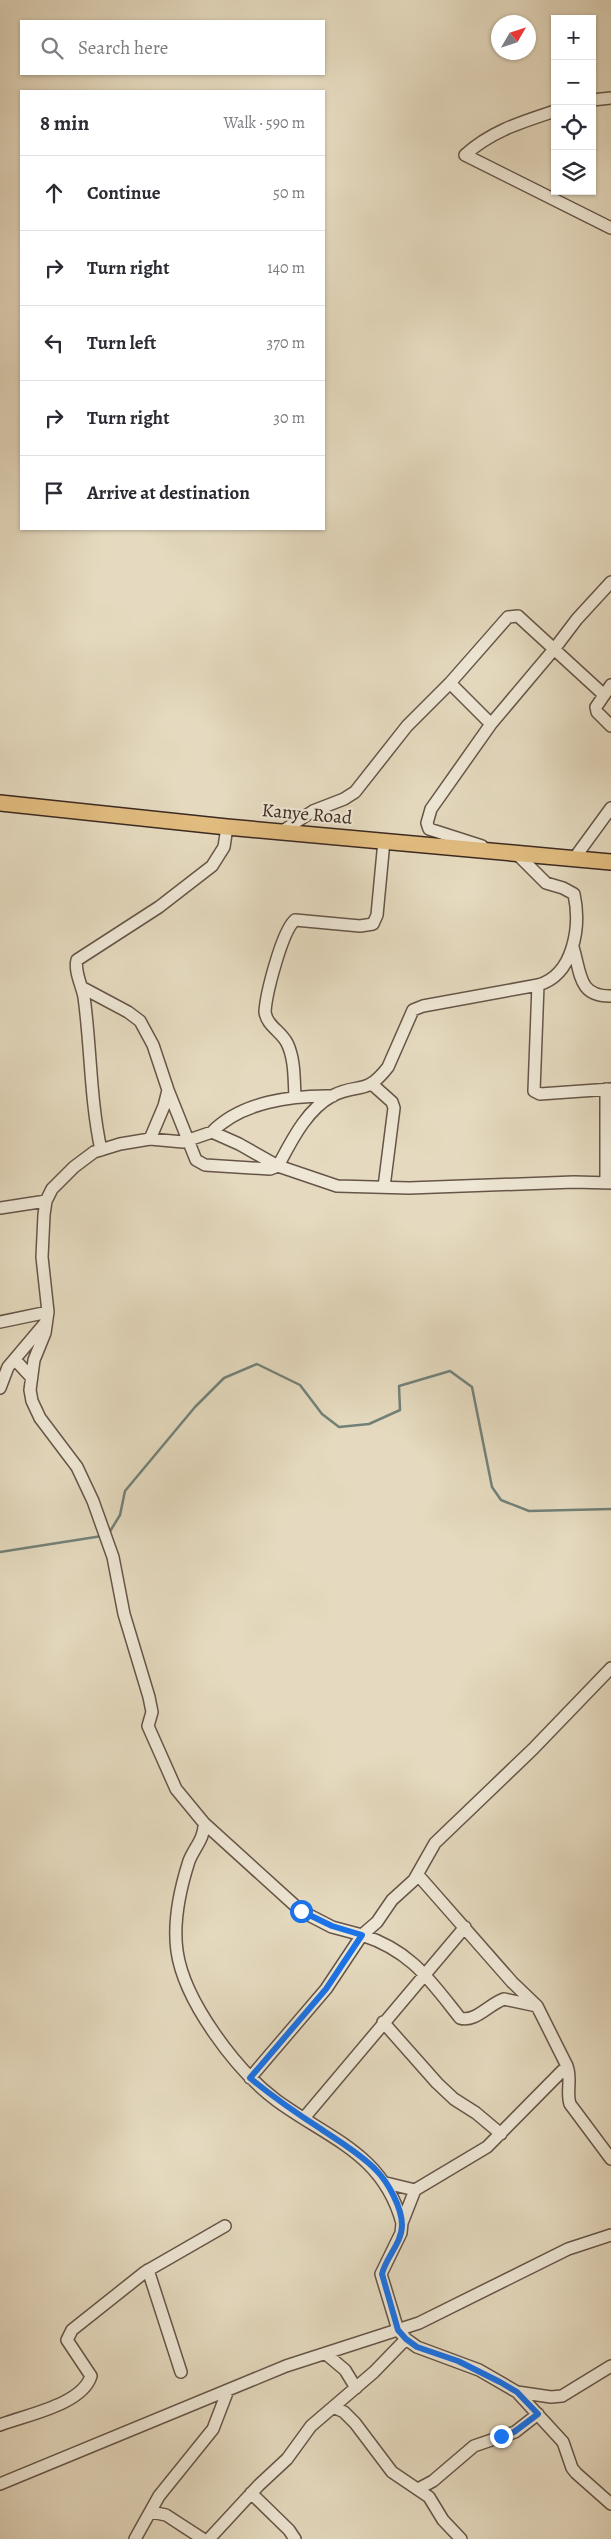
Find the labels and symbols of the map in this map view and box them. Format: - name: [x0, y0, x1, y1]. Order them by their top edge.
- north arrow: [491, 15, 536, 60]
- street label: Kanye Road: [261, 797, 354, 831]
- route start: [290, 1900, 313, 1923]
- route end: [490, 2425, 513, 2448]

